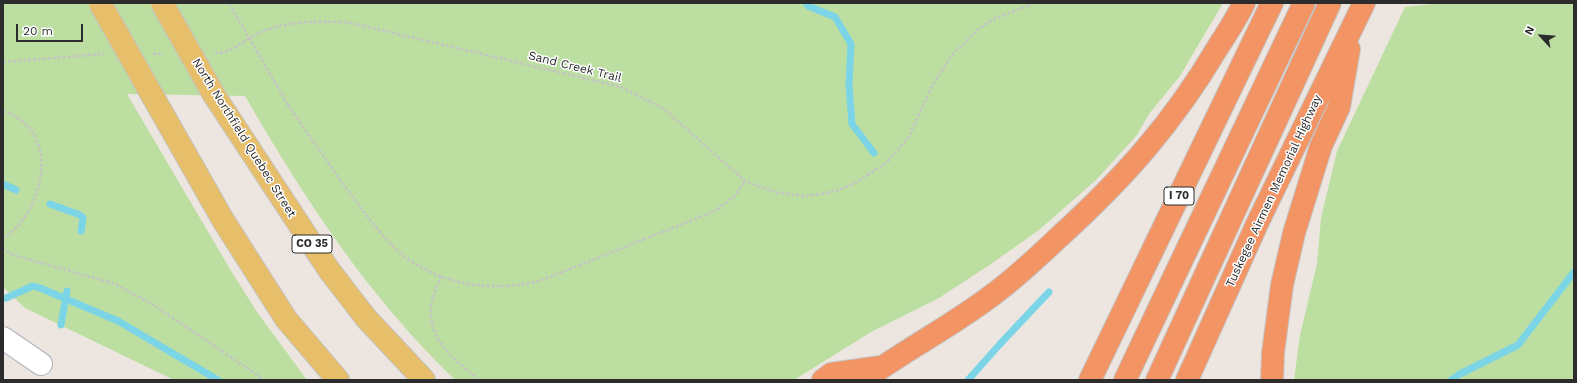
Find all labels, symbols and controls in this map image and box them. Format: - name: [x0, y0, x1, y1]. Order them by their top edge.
- scale bar: [18, 16, 85, 42]
- north arrow: [1521, 16, 1561, 56]
- text: 20 m: [23, 24, 53, 38]
- text: N: [1522, 24, 1537, 37]
- street label: Sand Creek Trail: [527, 48, 623, 86]
- street label: North Northfield Quebec Street: [189, 56, 299, 220]
- street label: Tuskegee Airmen Memorial Highway: [1223, 93, 1325, 289]
- road number: I 70: [1164, 187, 1194, 205]
- road number: CO 35: [292, 235, 332, 253]

